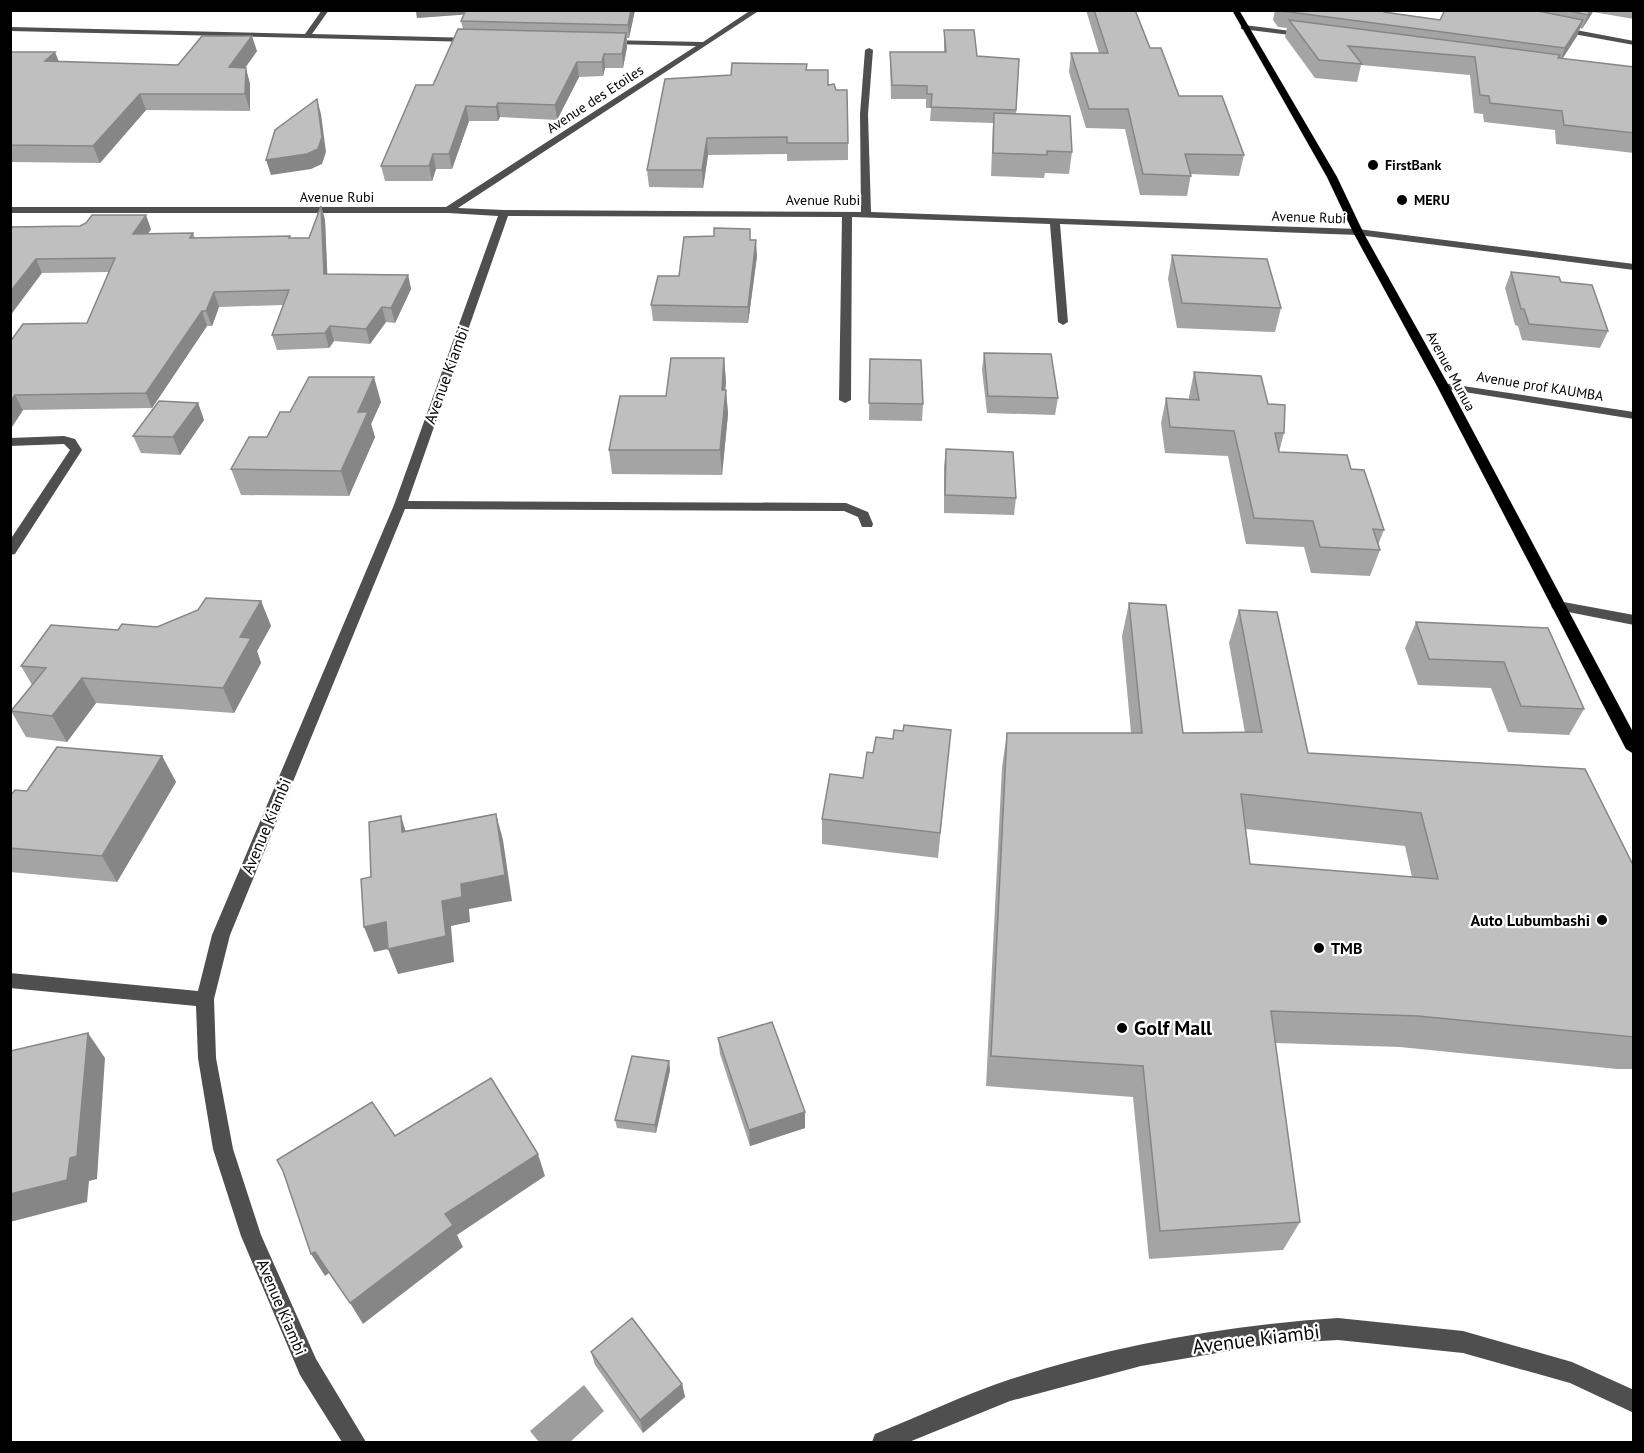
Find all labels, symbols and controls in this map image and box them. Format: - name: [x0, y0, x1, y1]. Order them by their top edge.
- street label: Avenue des Etoiles: [543, 61, 647, 137]
- place label: FirstBank: [1385, 156, 1441, 174]
- marker: FirstBank: [1366, 158, 1380, 172]
- street label: Avenue Rubi: [300, 188, 374, 206]
- street label: Avenue Rubi: [786, 191, 860, 209]
- place label: MERU: [1414, 191, 1450, 209]
- marker: MERU: [1395, 193, 1409, 207]
- street label: Avenue Rubi: [1271, 207, 1347, 227]
- street label: Avenue Kiambi: [419, 324, 473, 426]
- street label: Avenue Munua: [1422, 328, 1480, 414]
- street label: Avenue prof KAUMBA: [1475, 367, 1606, 405]
- street label: Avenue Kiambi: [237, 775, 295, 877]
- place label: Auto Lubumbashi: [1470, 910, 1590, 930]
- marker: Auto Lubumbashi: [1595, 913, 1609, 927]
- place label: TMB: [1331, 938, 1362, 958]
- marker: TMB: [1312, 941, 1326, 955]
- place label: Golf Mall: [1134, 1015, 1212, 1041]
- marker: Golf Mall: [1115, 1021, 1129, 1035]
- street label: Avenue Kiambi: [253, 1256, 311, 1358]
- street label: Avenue Kiambi: [1191, 1318, 1321, 1360]

